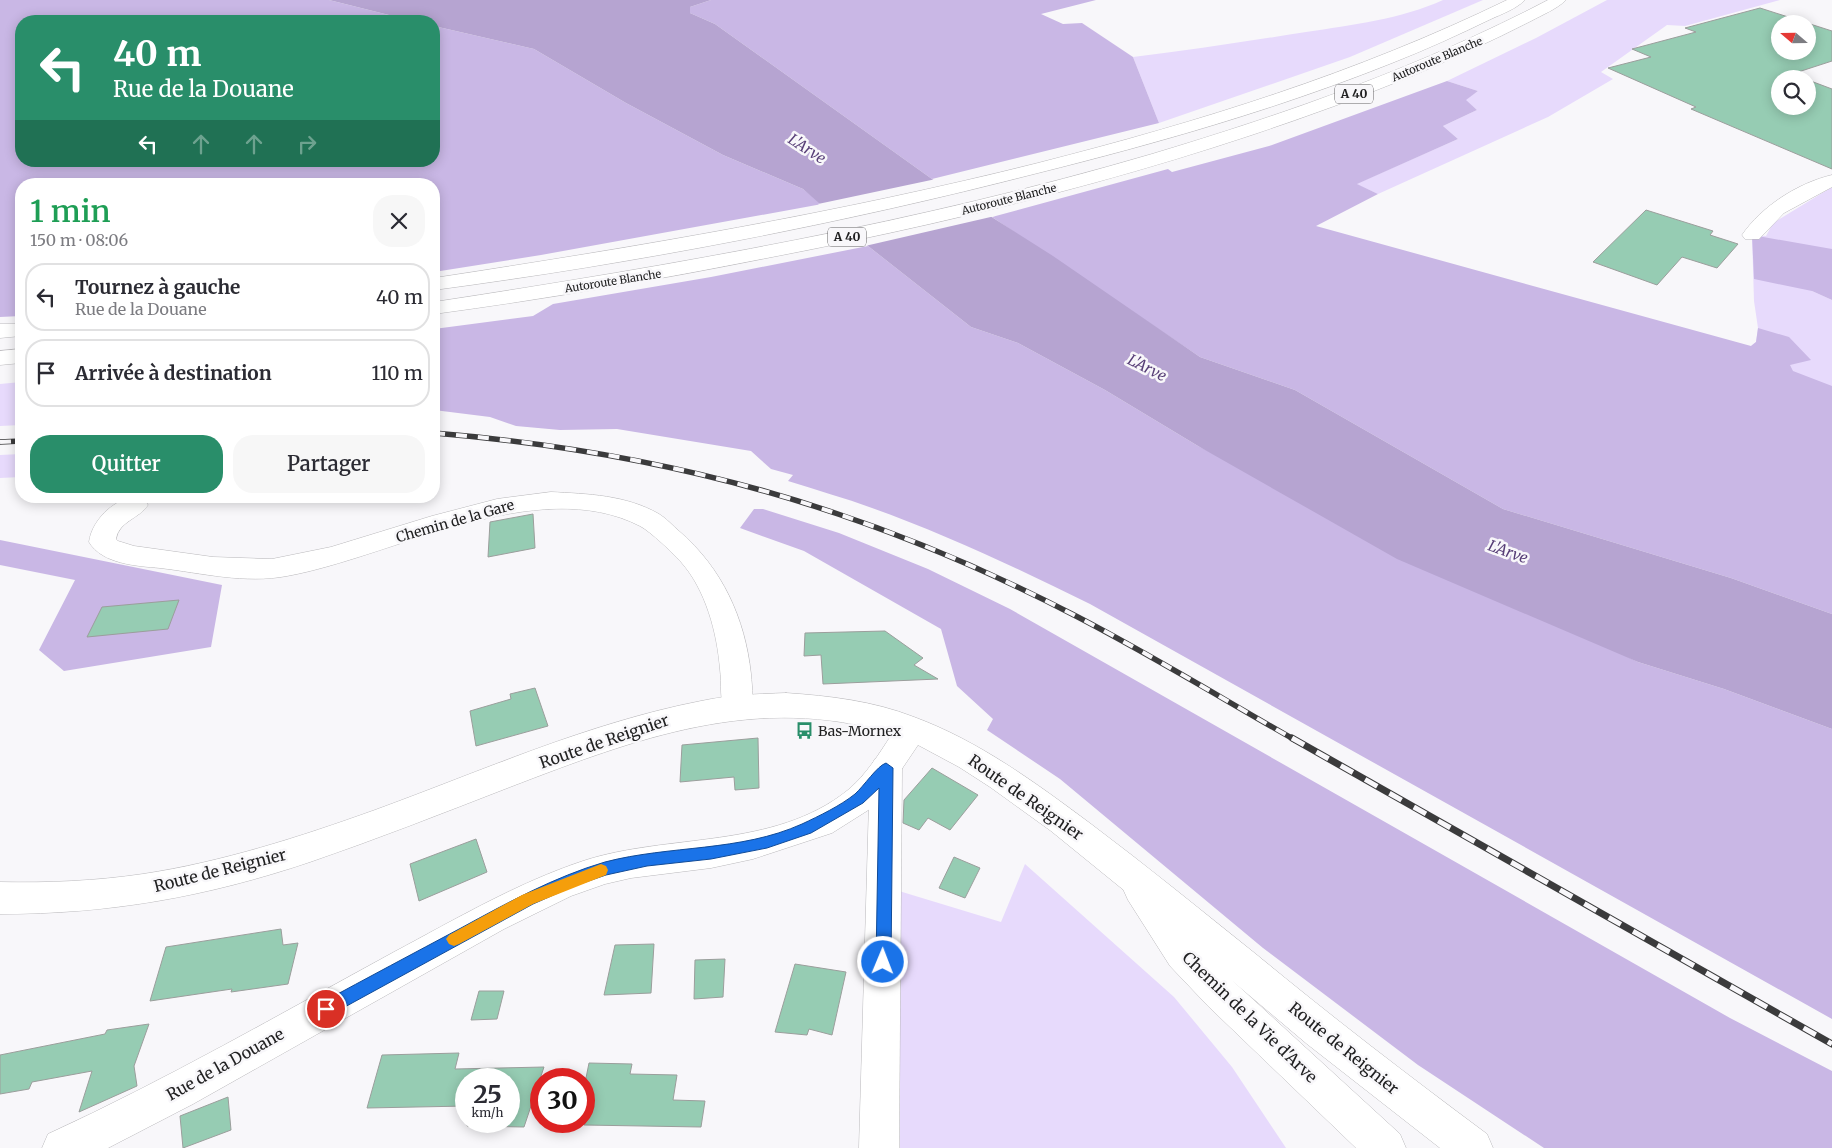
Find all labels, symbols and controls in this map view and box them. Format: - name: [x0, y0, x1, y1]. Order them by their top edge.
- north arrow: [1771, 15, 1816, 60]
- map controls: [1771, 15, 1816, 115]
- text: 40 m: [113, 32, 201, 76]
- street label: Autoroute Blanche: [1389, 33, 1485, 85]
- icon: left: [30, 35, 95, 100]
- button: search: [1771, 70, 1816, 115]
- text: Rue de la Douane: [113, 75, 294, 103]
- road number: A 40: [1335, 85, 1373, 104]
- water label: L'Arve: [785, 129, 830, 168]
- icon: left: [134, 130, 162, 158]
- icon: ahead: [187, 130, 215, 158]
- icon: ahead: [240, 130, 268, 158]
- icon: right: [293, 130, 321, 158]
- street label: Autoroute Blanche: [959, 180, 1058, 218]
- text: 1 min: [30, 192, 111, 230]
- button: close: [373, 195, 425, 247]
- road number: A 40: [828, 228, 866, 246]
- text: 150 m · 08:06: [30, 230, 128, 250]
- street label: Autoroute Blanche: [563, 266, 662, 296]
- text: Tournez à gauche: [75, 275, 240, 299]
- icon: left: [32, 283, 60, 311]
- text: 40 m: [376, 285, 423, 309]
- text: Rue de la Douane: [75, 299, 207, 319]
- water label: L'Arve: [1125, 350, 1170, 385]
- icon: arrive: [32, 359, 60, 387]
- text: Arrivée à destination: [75, 361, 272, 385]
- text: 110 m: [372, 361, 423, 385]
- button: Quitter: [30, 435, 223, 493]
- button: Partager: [233, 435, 425, 493]
- street label: Chemin de la Gare: [394, 496, 516, 546]
- water label: L'Arve: [1486, 536, 1531, 568]
- street label: Route de Reignier: [537, 709, 671, 773]
- bus stop icon: Bas-Mornex: [794, 721, 814, 741]
- place label: Bas-Mornex: [818, 722, 902, 740]
- street label: Route de Reignier: [965, 750, 1087, 844]
- street label: Route de Reignier: [152, 844, 288, 896]
- position arrow: [856, 935, 908, 987]
- street label: Chemin de la Vie d'Arve: [1178, 947, 1322, 1087]
- pin: [305, 988, 347, 1030]
- icon: arrive: [312, 995, 340, 1023]
- street label: Route de Reignier: [1285, 998, 1403, 1098]
- street label: Rue de la Douane: [163, 1023, 287, 1105]
- speed limit sign: 30: [530, 1068, 595, 1133]
- text: 25: [473, 1078, 502, 1110]
- text: km/h: [472, 1105, 503, 1120]

